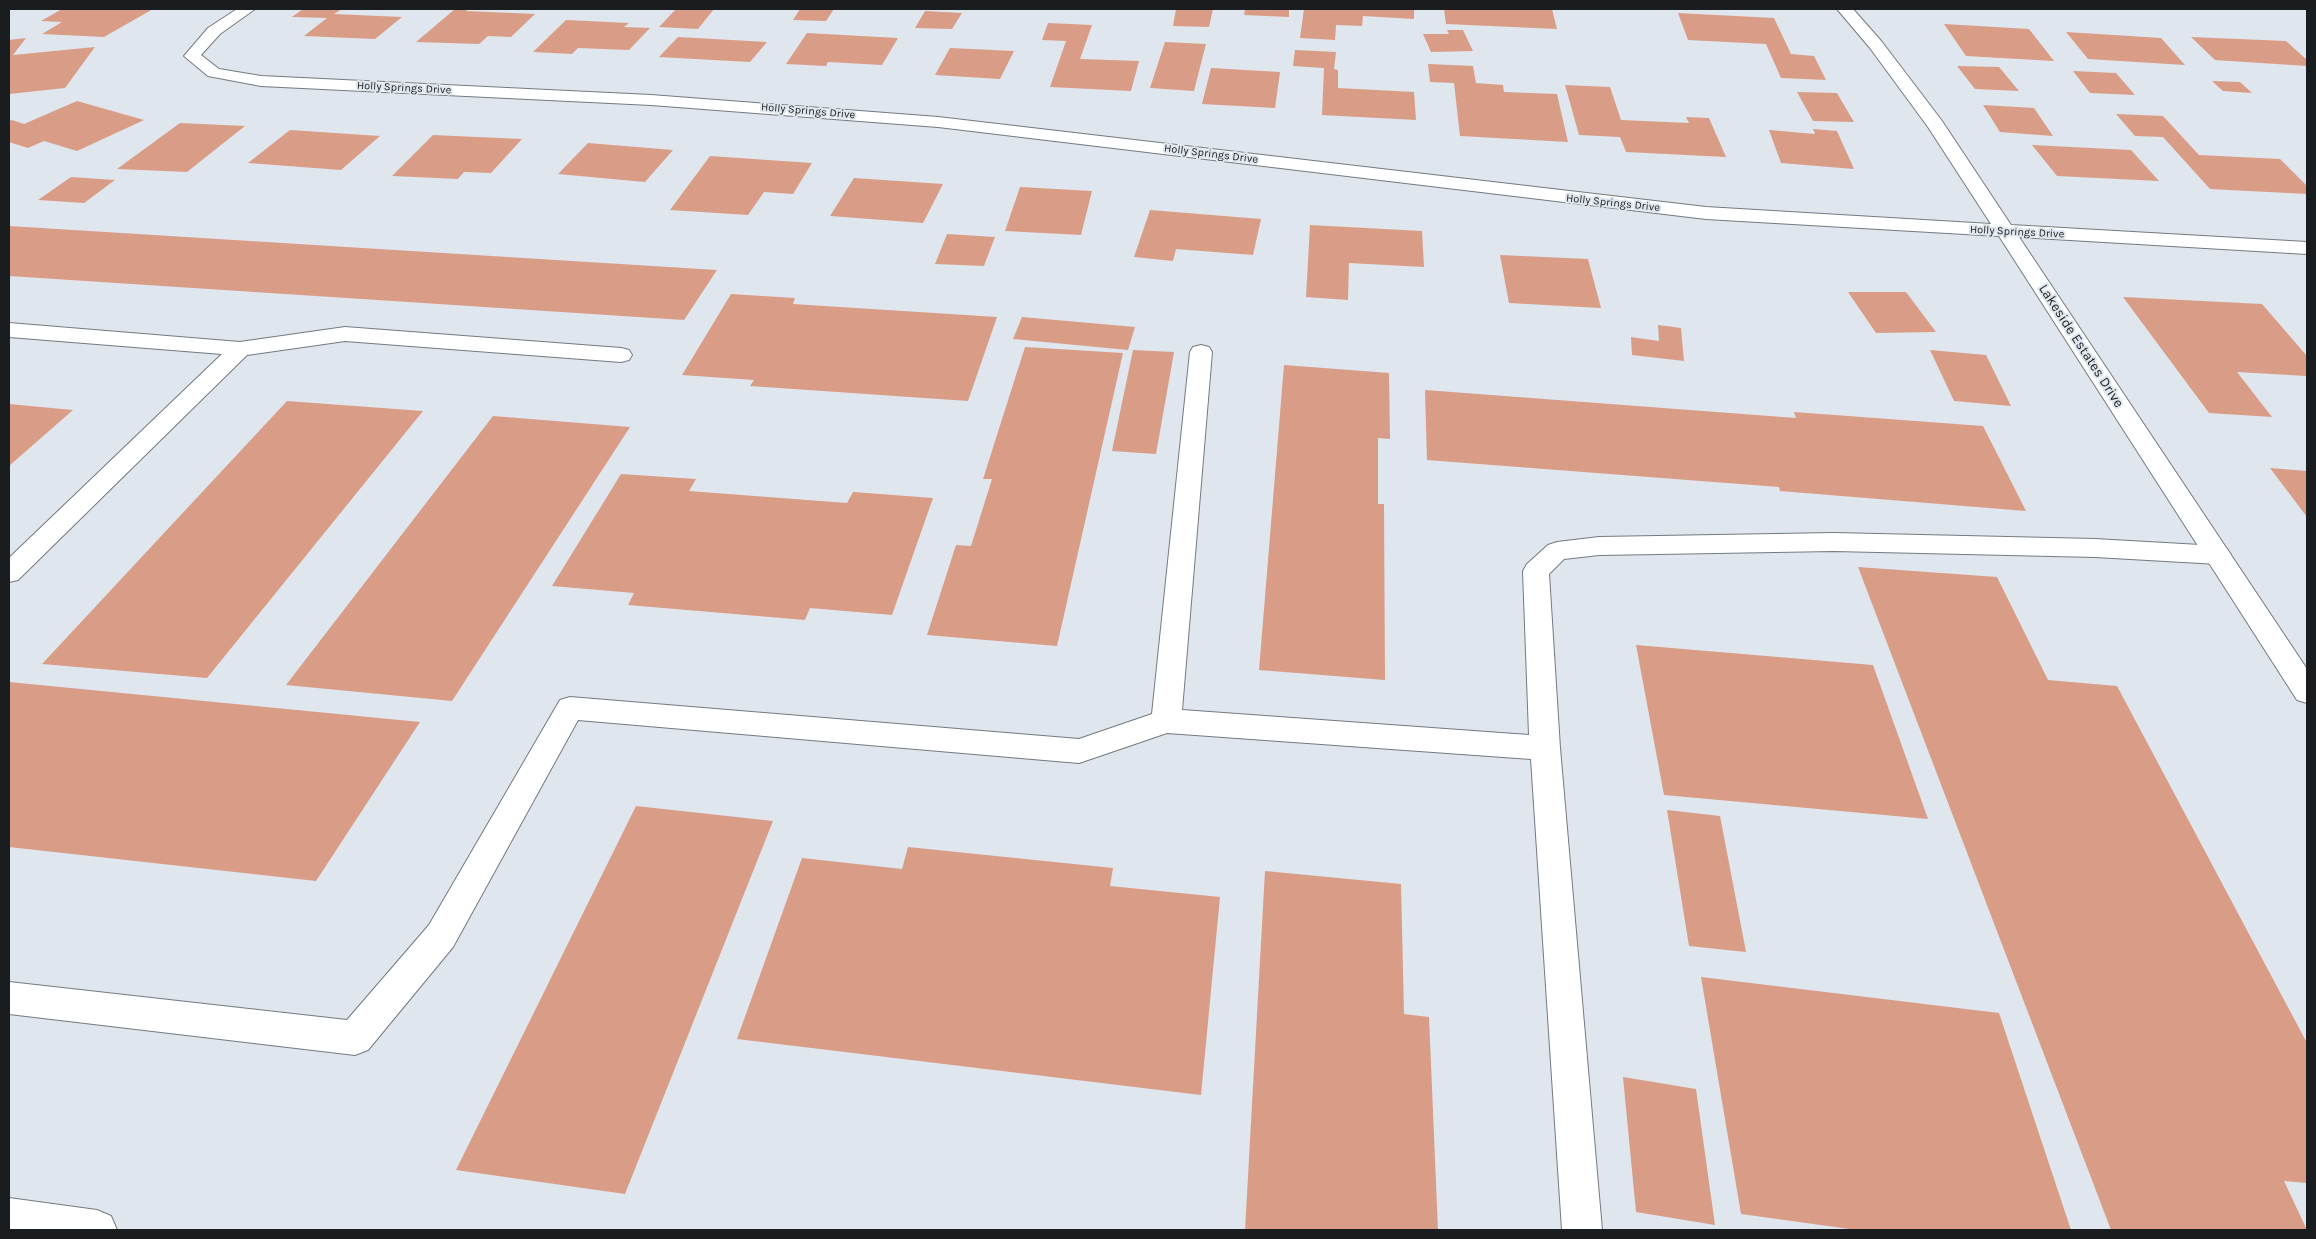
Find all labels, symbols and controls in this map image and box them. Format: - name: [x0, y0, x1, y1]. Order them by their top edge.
- street label: Holly Springs Drive: [356, 79, 452, 97]
- street label: Holly Springs Drive: [760, 100, 856, 122]
- street label: Holly Springs Drive: [1163, 142, 1259, 166]
- street label: Holly Springs Drive: [1565, 191, 1661, 215]
- street label: Holly Springs Drive: [1969, 223, 2065, 241]
- street label: Lakeside Estates Drive: [2035, 281, 2127, 411]

